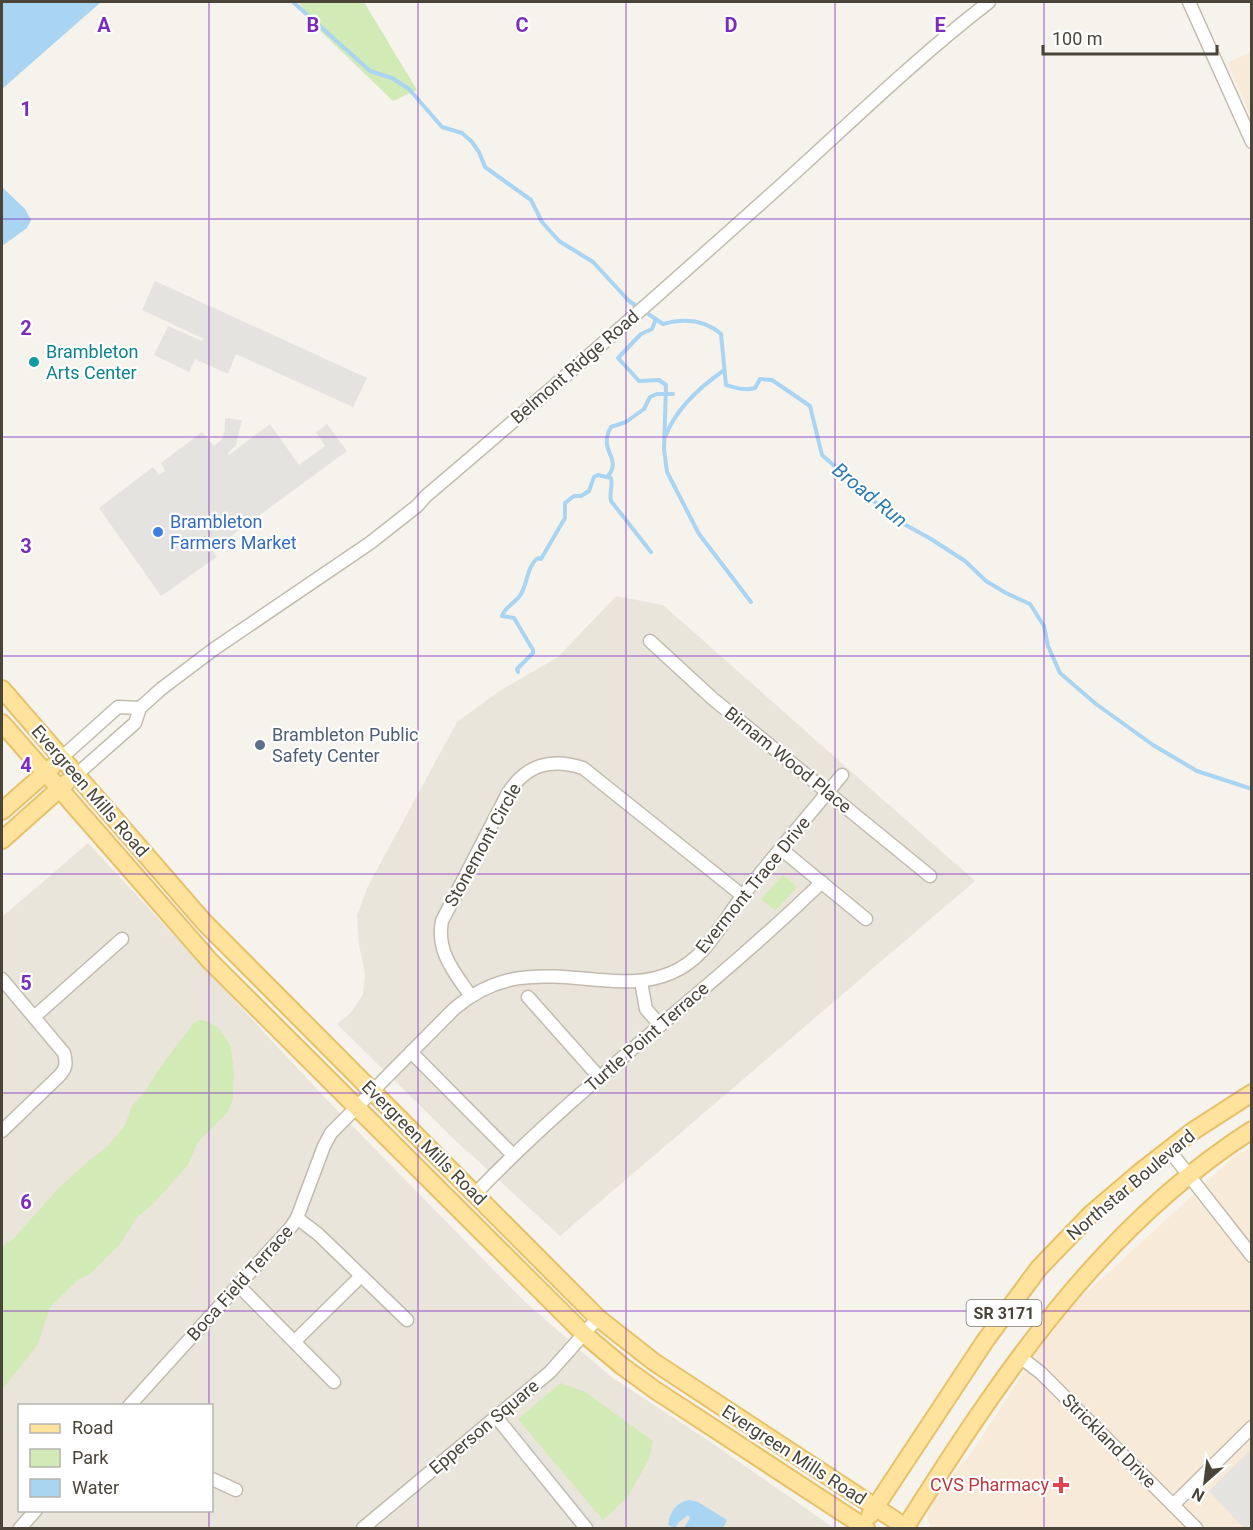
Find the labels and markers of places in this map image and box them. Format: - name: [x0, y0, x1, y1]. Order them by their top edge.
- place label: Brambleton Arts Center: [46, 341, 139, 383]
- marker: Brambleton Arts Center: [27, 355, 41, 369]
- place label: Brambleton Farmers Market: [170, 511, 297, 553]
- marker: Brambleton Farmers Market: [151, 525, 165, 539]
- place label: Brambleton Public Safety Center: [272, 724, 419, 766]
- marker: Brambleton Public Safety Center: [253, 738, 267, 752]
- place label: CVS Pharmacy: [930, 1474, 1049, 1495]
- marker: CVS Pharmacy: [1054, 1478, 1068, 1492]

